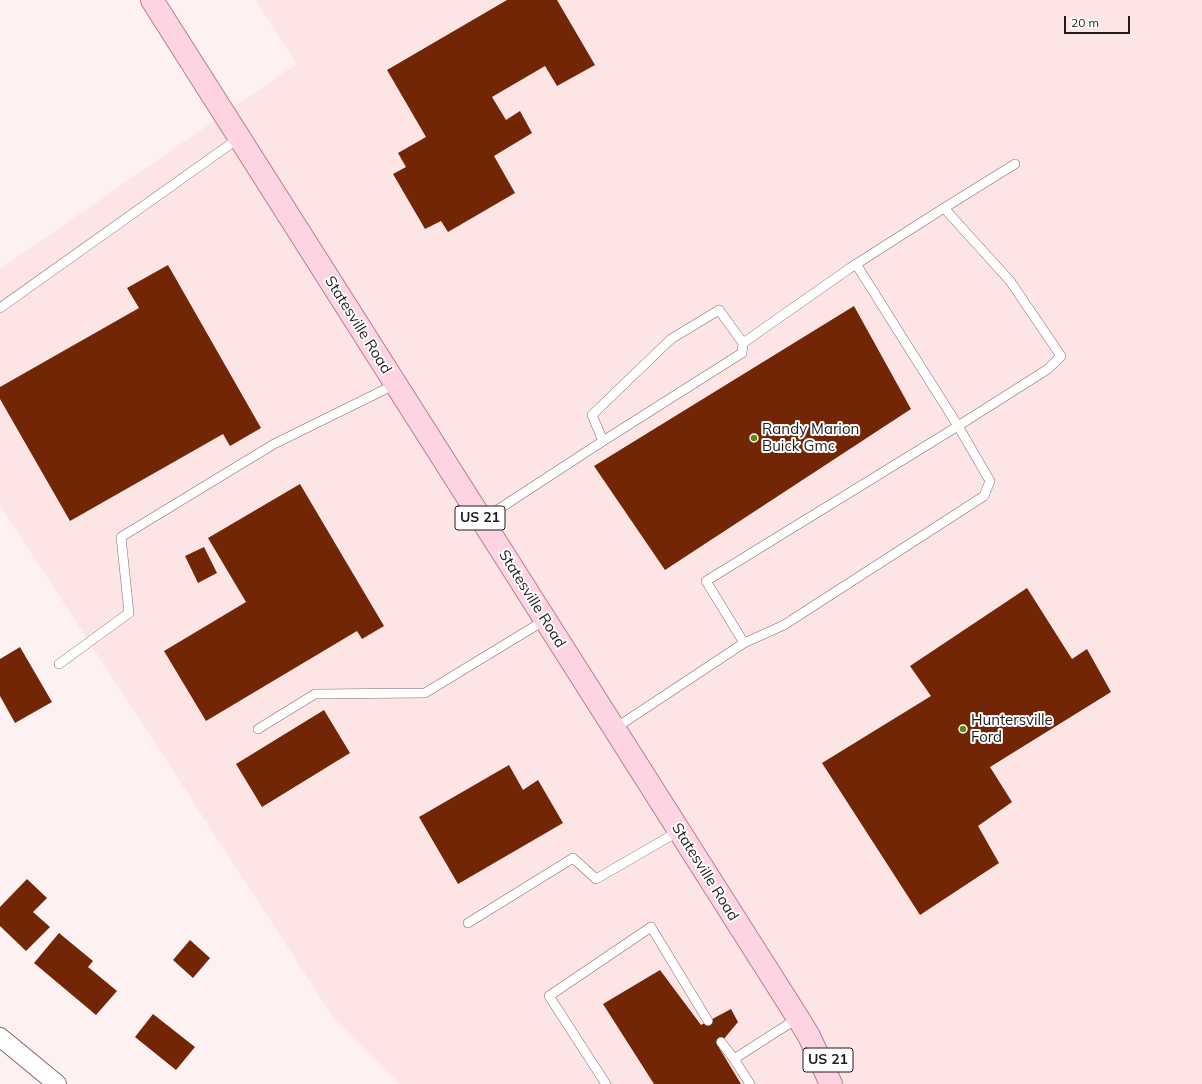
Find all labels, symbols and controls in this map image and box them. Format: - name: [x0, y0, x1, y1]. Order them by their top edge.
- scale bar: [1066, 8, 1132, 34]
- text: 20 m: [1071, 15, 1099, 30]
- street label: Statesville Road: [321, 273, 395, 377]
- place label: Randy Marion Buick Gmc: [762, 420, 859, 455]
- marker: Randy Marion Buick Gmc: [749, 433, 759, 443]
- road number: US 21: [455, 506, 505, 530]
- street label: Statesville Road: [495, 547, 569, 651]
- place label: Huntersville Ford: [971, 711, 1053, 746]
- marker: Huntersville Ford: [958, 724, 968, 734]
- street label: Statesville Road: [668, 820, 742, 924]
- road number: US 21: [803, 1048, 853, 1072]

